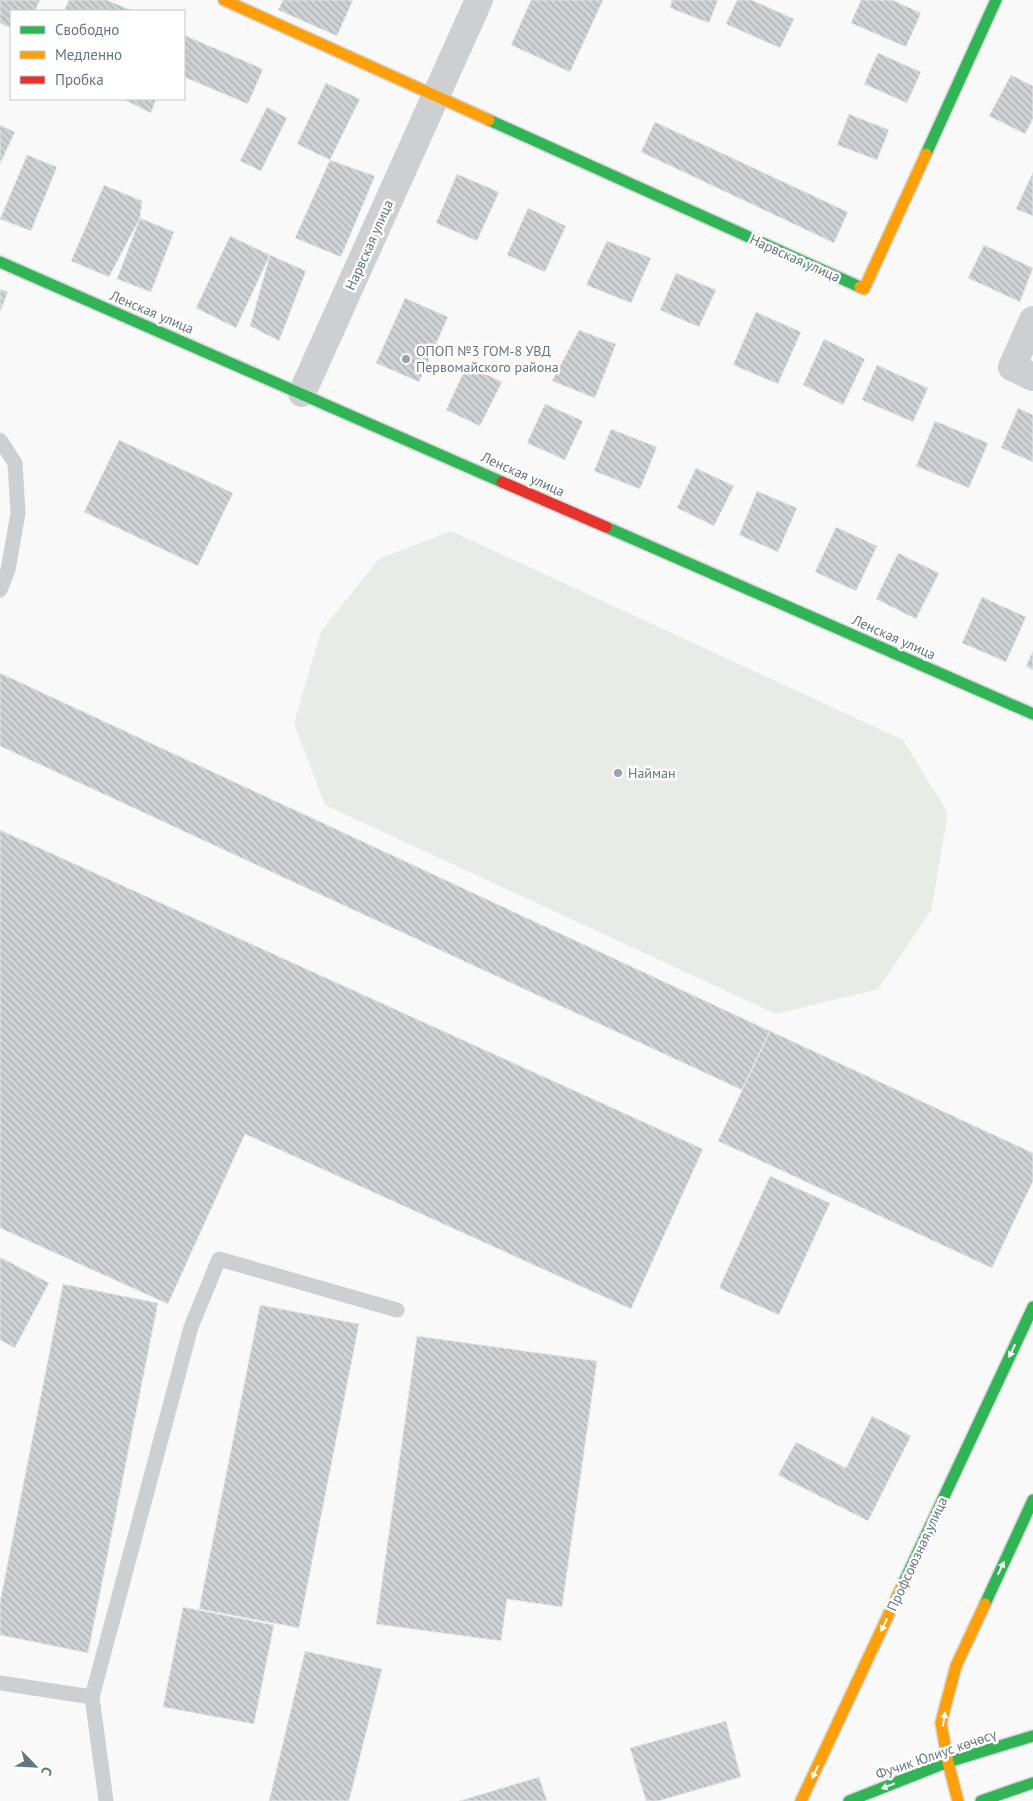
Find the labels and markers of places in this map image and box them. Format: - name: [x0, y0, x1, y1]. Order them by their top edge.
- place label: ОПОП №3 ГОМ-8 УВД Первомайского района: [416, 342, 559, 376]
- marker: ОПОП №3 ГОМ-8 УВД Первомайского района: [400, 353, 412, 365]
- place label: Найман: [628, 764, 676, 782]
- marker: Найман: [612, 767, 624, 779]

